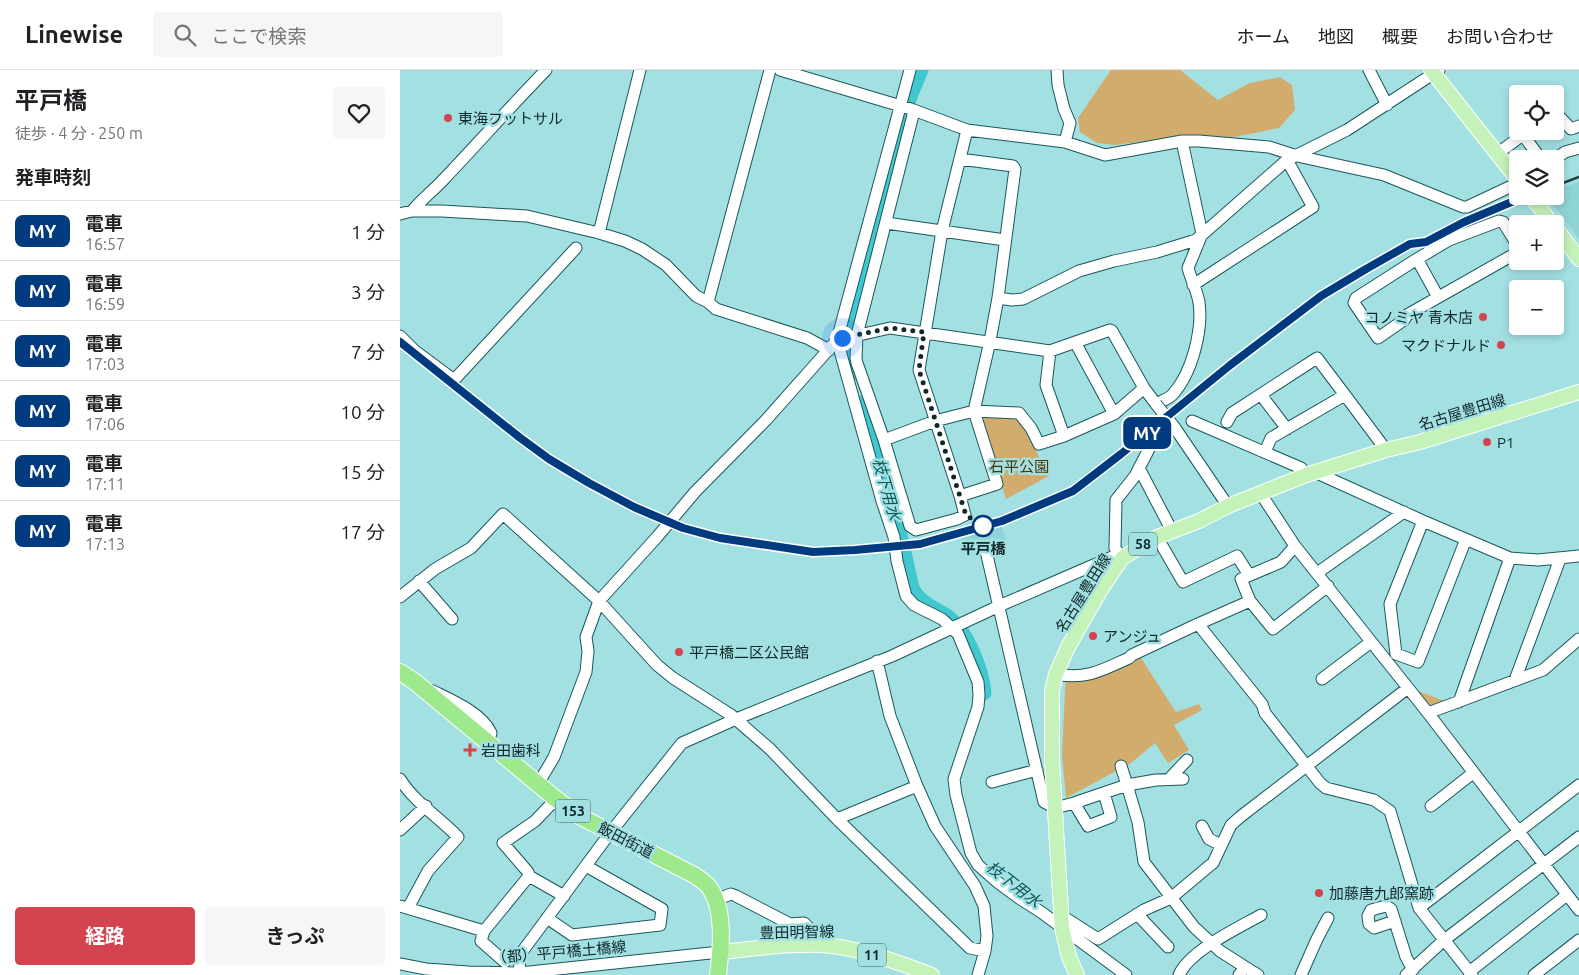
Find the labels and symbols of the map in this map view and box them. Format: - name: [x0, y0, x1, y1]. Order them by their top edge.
- place label: 東海フットサル: [458, 110, 563, 127]
- marker: 東海フットサル: [442, 112, 454, 124]
- place label: コノミヤ 青木店: [1365, 309, 1473, 326]
- marker: コノミヤ 青木店: [1477, 311, 1489, 323]
- your location: [830, 326, 855, 351]
- place label: マクドナルド: [1401, 337, 1491, 354]
- marker: マクドナルド: [1495, 339, 1507, 351]
- street label: 名古屋豊田線: [1416, 391, 1508, 433]
- line badge: MY: [1124, 417, 1170, 449]
- place label: P1: [1497, 434, 1514, 451]
- marker: P1: [1481, 436, 1493, 448]
- water label: 枝下用水: [870, 456, 905, 524]
- park label: 石平公園: [989, 458, 1049, 475]
- marker: 平戸橋: [972, 515, 994, 537]
- road number: 58: [1129, 532, 1157, 556]
- place label: 平戸橋: [960, 540, 1006, 557]
- street label: 名古屋豊田線: [1052, 550, 1114, 636]
- place label: アンジュ: [1103, 628, 1161, 645]
- marker: アンジュ: [1087, 630, 1099, 642]
- place label: 平戸橋二区公民館: [689, 644, 809, 661]
- marker: 平戸橋二区公民館: [673, 646, 685, 658]
- place label: 岩田歯科: [481, 742, 541, 759]
- marker: 岩田歯科: [463, 743, 477, 757]
- road number: 153: [556, 799, 590, 822]
- street label: 飯田街道: [595, 819, 657, 861]
- water label: 枝下用水: [983, 857, 1046, 912]
- place label: 加藤唐九郎窯跡: [1329, 885, 1434, 902]
- marker: 加藤唐九郎窯跡: [1313, 887, 1325, 899]
- street label: 豊田明智線: [759, 923, 835, 941]
- street label: （都）平戸橋土橋線: [491, 938, 627, 966]
- road number: 11: [858, 944, 886, 966]

